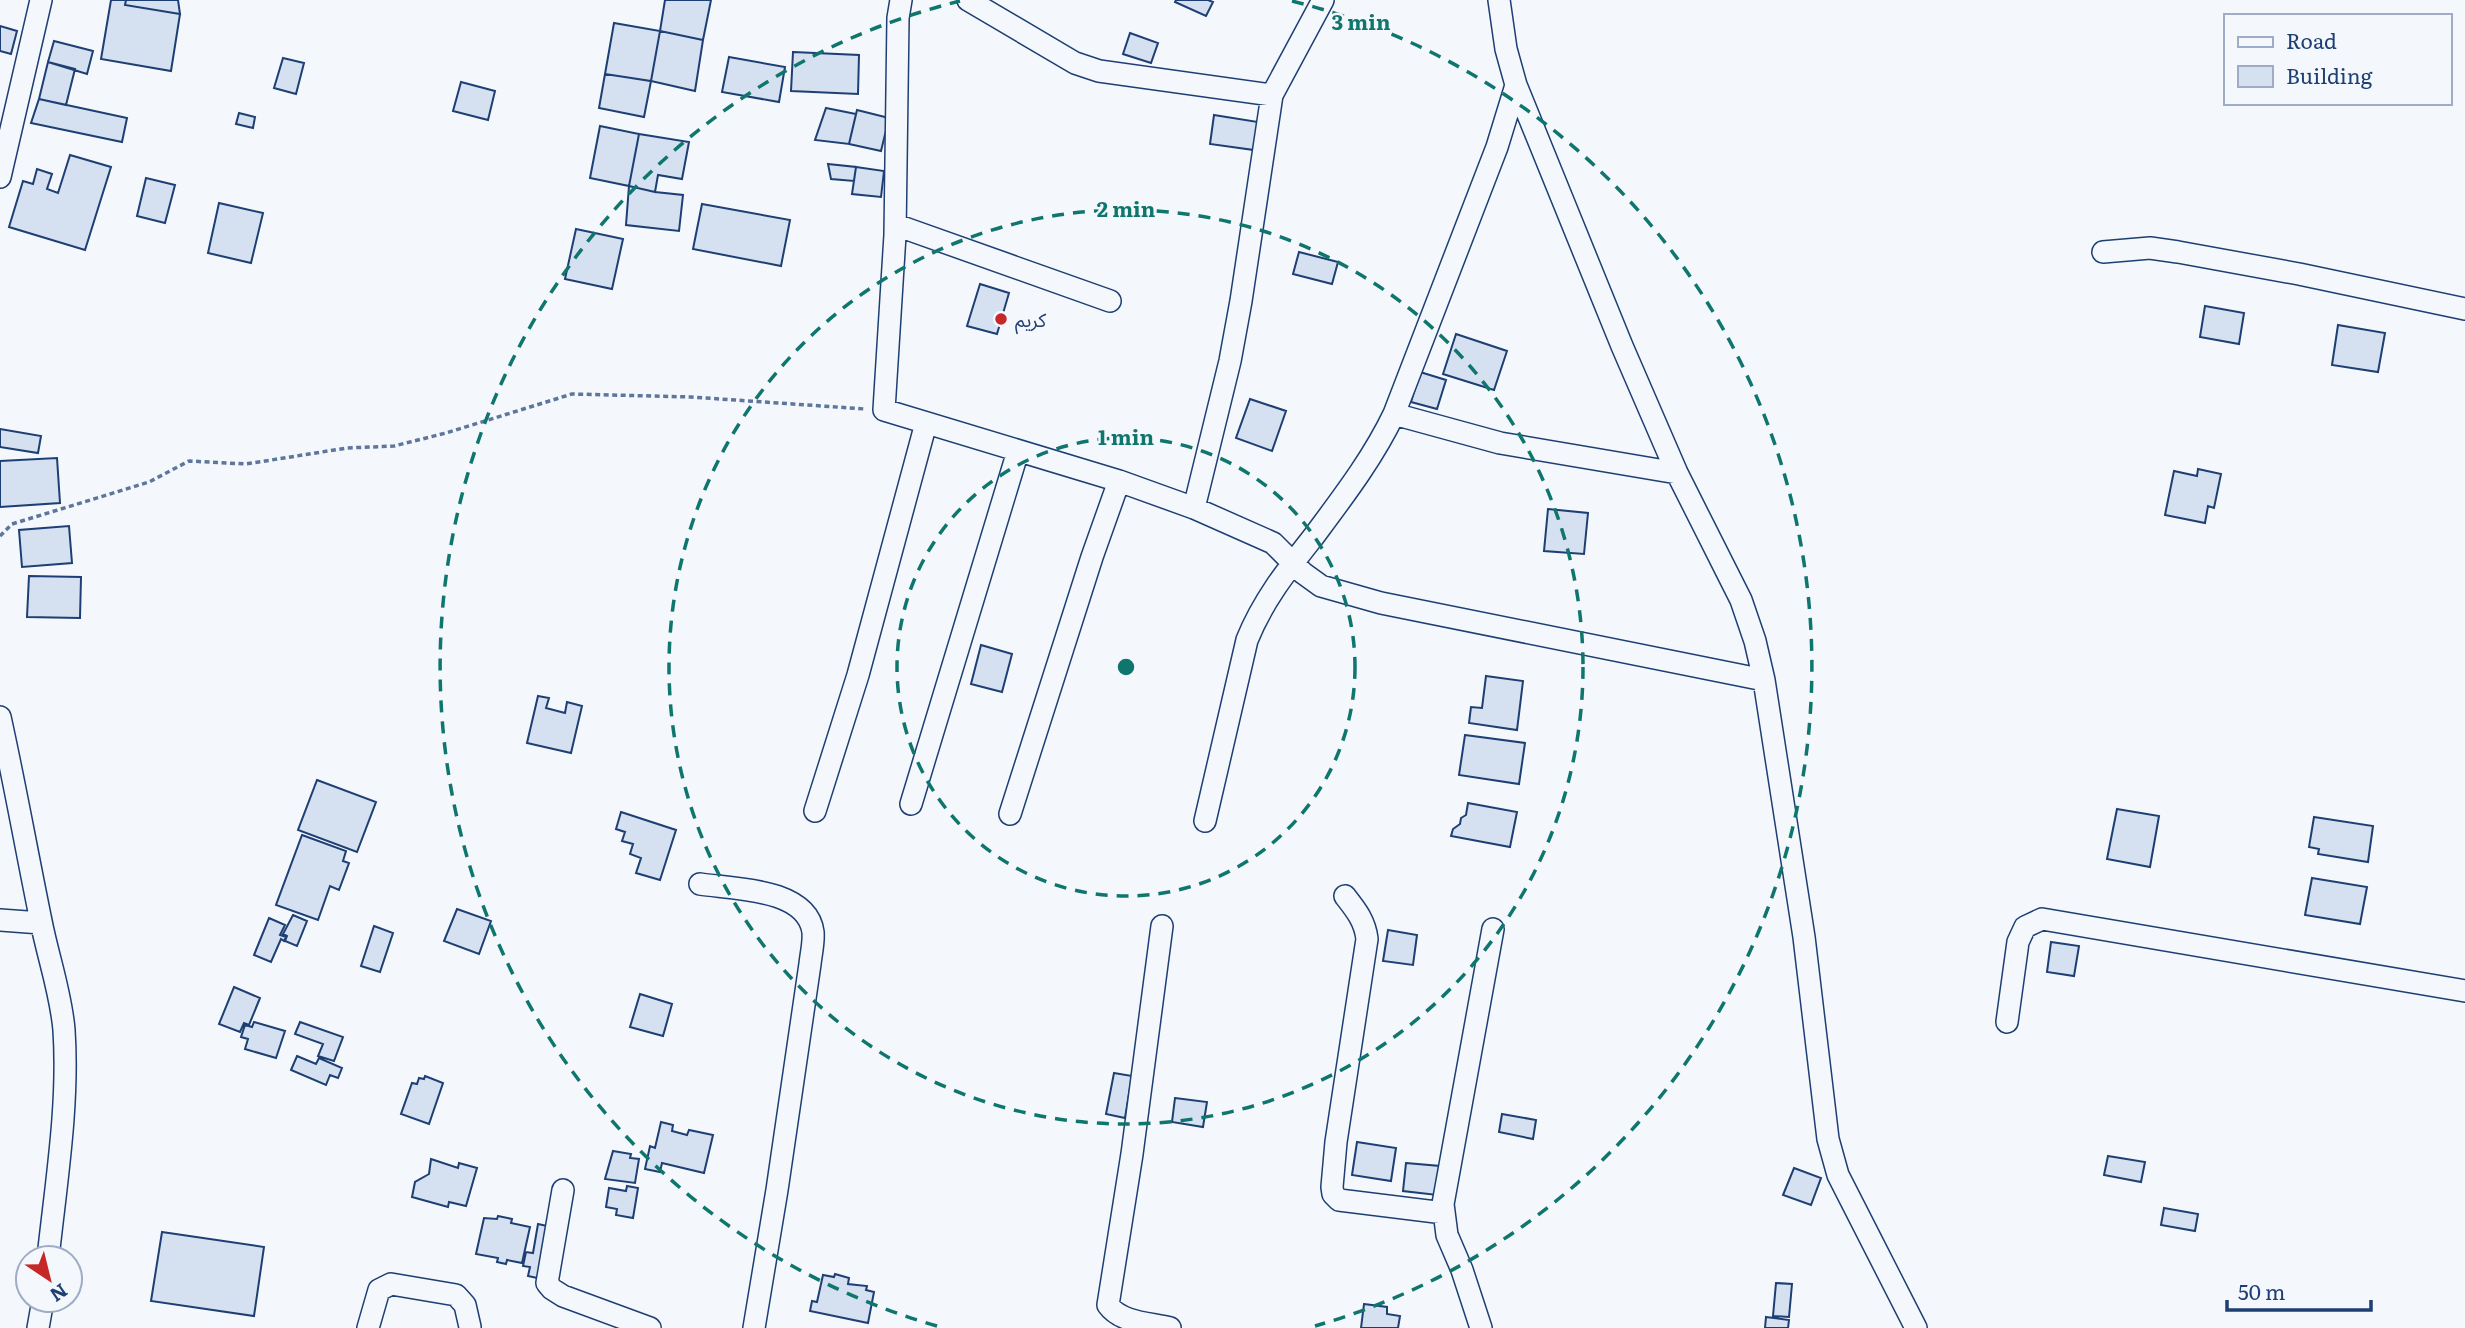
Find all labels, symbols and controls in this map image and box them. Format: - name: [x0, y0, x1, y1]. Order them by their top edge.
- text: 3 min: [1331, 5, 1391, 36]
- legend: [2224, 14, 2451, 105]
- text: Road: [2286, 24, 2337, 55]
- text: Building: [2286, 59, 2373, 90]
- text: 2 min: [1097, 192, 1156, 223]
- place label: كريم: [1015, 305, 1047, 335]
- marker: كريم: [993, 311, 1009, 327]
- text: 1 min: [1098, 420, 1154, 451]
- centre of rings: [1114, 655, 1138, 679]
- north arrow: [14, 1244, 84, 1314]
- scale bar: [2227, 1268, 2370, 1312]
- text: 50 m: [2238, 1275, 2285, 1306]
- text: N: [45, 1278, 74, 1310]

